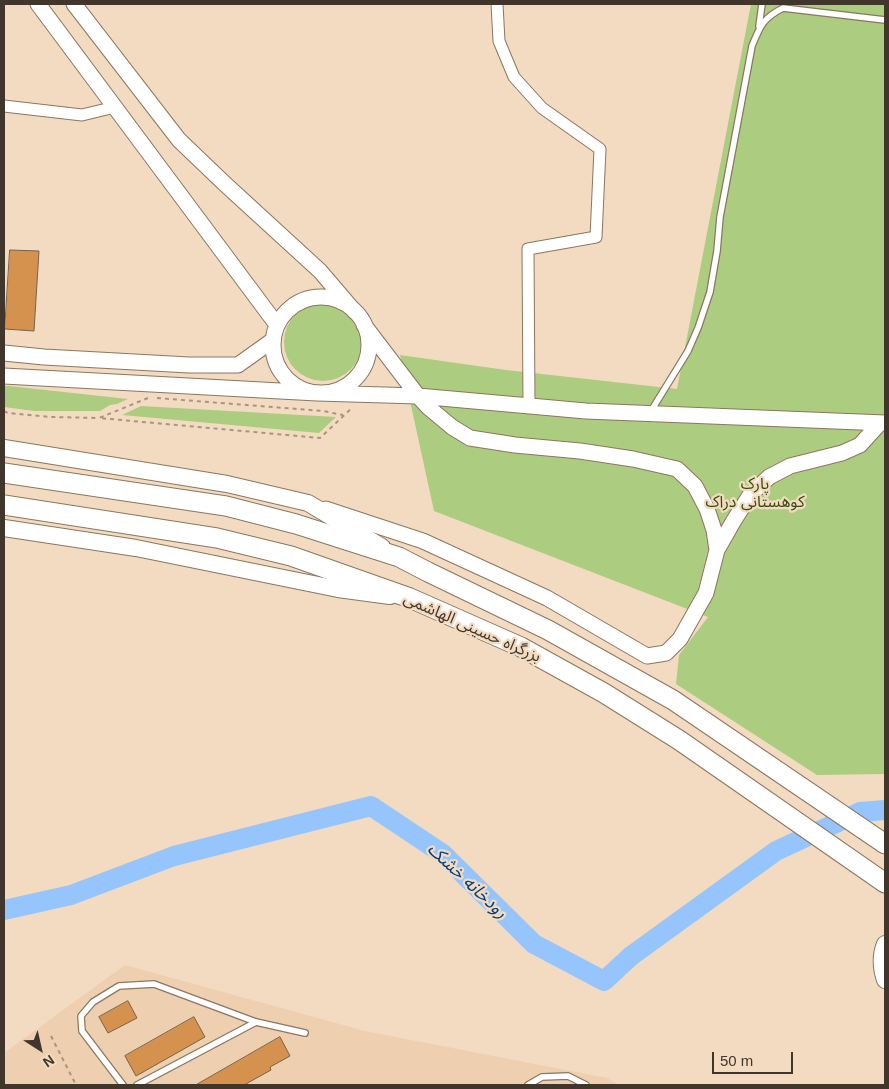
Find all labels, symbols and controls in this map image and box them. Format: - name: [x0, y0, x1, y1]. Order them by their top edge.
- park label: پارک کوهستانی دراک: [705, 475, 805, 513]
- street label: بزرگراه حسینی الهاشمی: [400, 589, 544, 667]
- water label: رودخانه خشک: [423, 839, 511, 923]
- north arrow: [15, 1024, 65, 1074]
- scale bar: [714, 1042, 795, 1074]
- text: N: [40, 1052, 57, 1071]
- text: 50 m: [720, 1052, 753, 1069]

